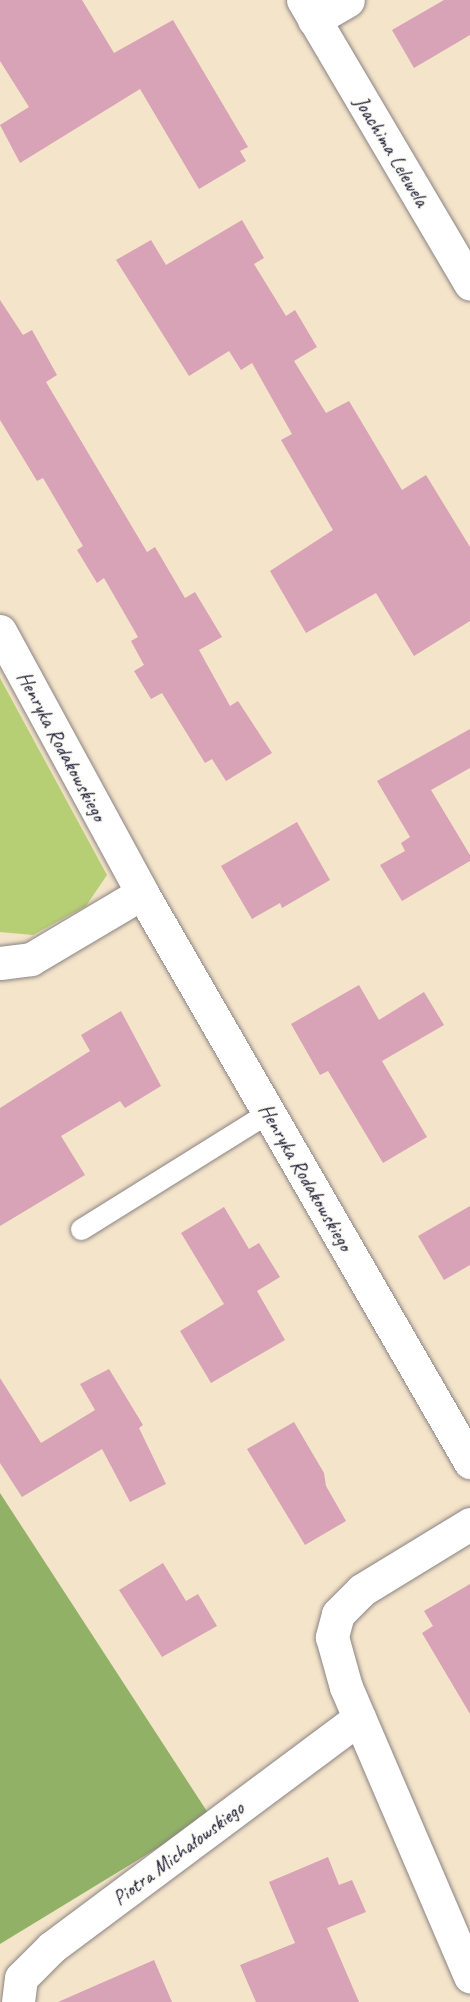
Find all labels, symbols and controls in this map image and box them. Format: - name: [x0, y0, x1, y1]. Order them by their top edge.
- street label: Joachima Lelewela: [349, 91, 435, 211]
- street label: Henryka Rodakowskiego: [12, 667, 112, 825]
- street label: Henryka Rodakowskiego: [254, 1099, 358, 1255]
- street label: Piotra Michałowskiego: [108, 1796, 248, 1910]

